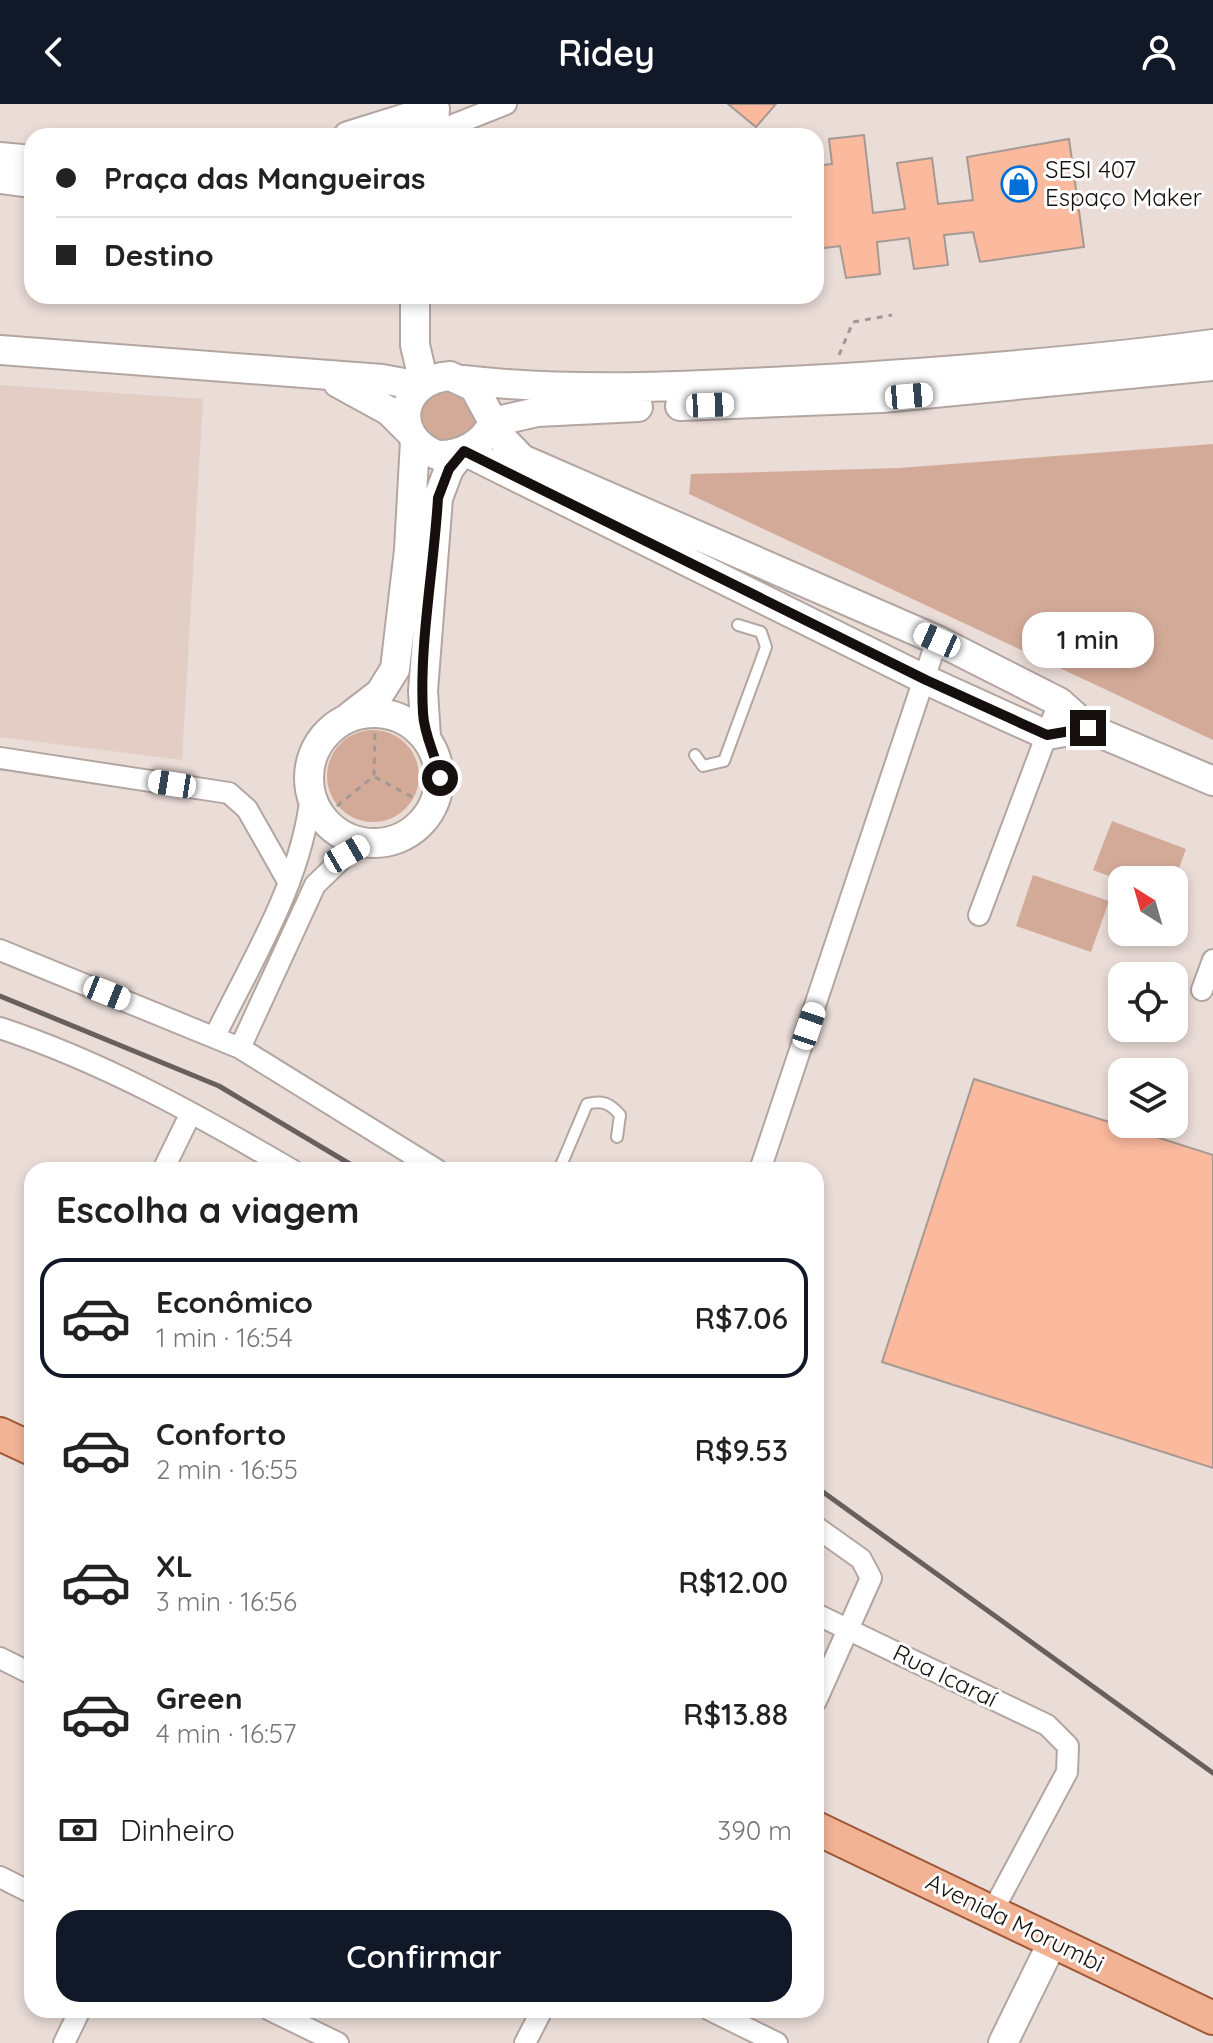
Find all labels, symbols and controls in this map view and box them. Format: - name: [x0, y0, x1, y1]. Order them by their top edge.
- icon: back: [32, 30, 76, 74]
- text: Ridey: [558, 30, 655, 75]
- icon: person: [1137, 30, 1181, 74]
- place label: SESI 407 Espaço Maker: [1045, 154, 1202, 212]
- text: Praça das Mangueiras: [104, 159, 426, 197]
- shop icon: SESI 407 Espaço Maker: [1000, 165, 1038, 203]
- text: Destino: [104, 236, 214, 274]
- car: [884, 382, 934, 410]
- car: [686, 392, 734, 418]
- callout: 1 min: [1022, 612, 1154, 668]
- car: [910, 619, 964, 661]
- text: 1 min: [1057, 623, 1119, 656]
- route end: [1070, 710, 1106, 746]
- route start: [422, 760, 458, 796]
- car: [146, 768, 198, 800]
- car: [320, 832, 374, 876]
- north arrow: [1108, 866, 1188, 946]
- map controls: [1108, 866, 1188, 1138]
- button: locate: [1108, 962, 1188, 1042]
- car: [80, 973, 134, 1013]
- car: [790, 999, 828, 1053]
- button: layers: [1108, 1058, 1188, 1138]
- text: Escolha a viagem: [56, 1187, 359, 1232]
- icon: car: [60, 1282, 132, 1354]
- text: Econômico: [156, 1283, 313, 1321]
- text: R$7.06: [694, 1299, 788, 1337]
- text: 1 min · 16:54: [156, 1321, 293, 1354]
- icon: car: [60, 1414, 132, 1486]
- text: Conforto: [156, 1415, 286, 1453]
- text: R$9.53: [695, 1431, 788, 1469]
- text: 2 min · 16:55: [156, 1453, 298, 1486]
- icon: car: [60, 1546, 132, 1618]
- text: XL: [156, 1547, 193, 1585]
- text: R$12.00: [678, 1563, 788, 1601]
- text: 3 min · 16:56: [156, 1585, 297, 1618]
- street label: Rua Icaraí: [888, 1637, 1003, 1714]
- icon: car: [60, 1678, 132, 1750]
- text: Green: [156, 1679, 243, 1717]
- text: R$13.88: [683, 1695, 788, 1733]
- text: 4 min · 16:57: [156, 1717, 296, 1750]
- icon: cash: [56, 1808, 100, 1852]
- text: Dinheiro: [120, 1811, 235, 1849]
- text: 390 m: [718, 1814, 792, 1847]
- street label: Avenida Morumbi: [921, 1866, 1109, 1978]
- button: Confirmar: [56, 1910, 792, 2002]

